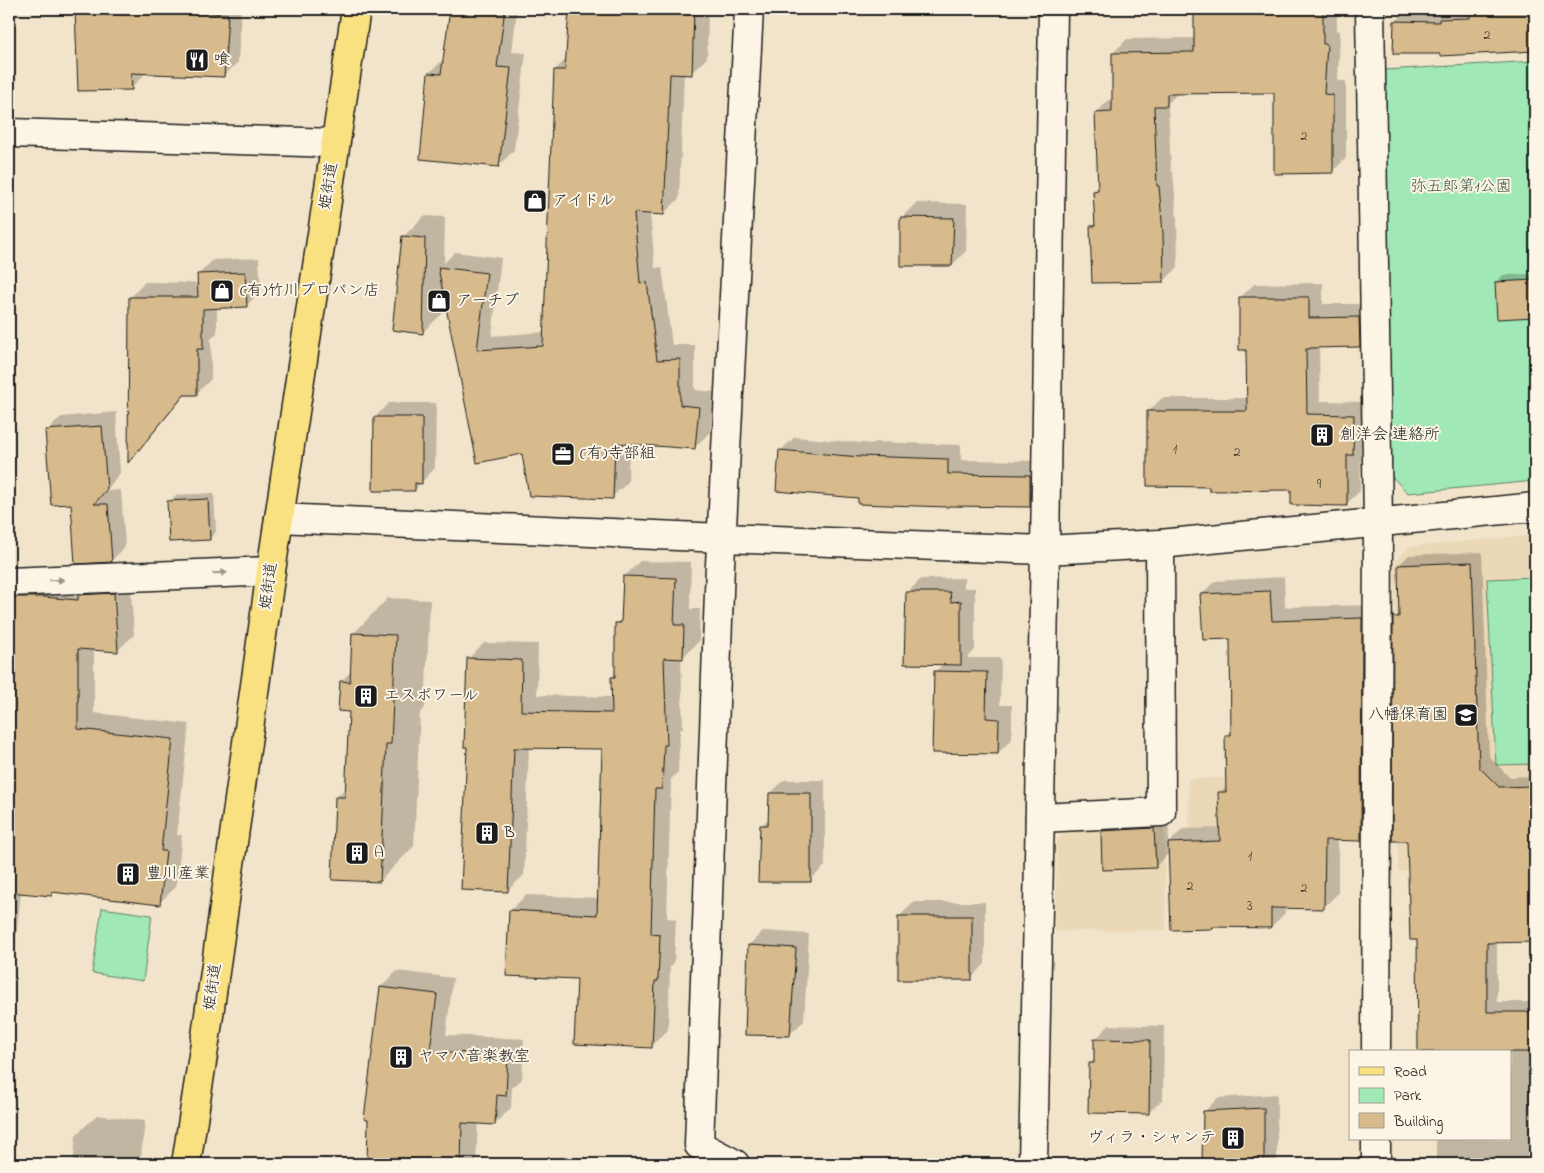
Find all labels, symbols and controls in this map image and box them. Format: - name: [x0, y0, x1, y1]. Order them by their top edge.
- house number: 2: [1484, 25, 1491, 46]
- restaurant icon: 喰: [184, 47, 210, 73]
- place label: 喰: [214, 48, 230, 72]
- house number: 2: [1301, 126, 1308, 147]
- street label: 姫街道: [313, 160, 345, 212]
- park label: 弥五郎第1公園: [1410, 175, 1512, 199]
- shop icon: アイドル: [522, 188, 548, 214]
- place label: アイドル: [552, 189, 615, 213]
- shop icon: (有)竹川プロパン店: [209, 278, 235, 304]
- place label: (有)竹川プロパン店: [240, 279, 379, 303]
- shop icon: アーチブ: [426, 288, 452, 314]
- place label: アーチブ: [456, 289, 519, 313]
- building icon: 創洋会 連絡所: [1309, 422, 1335, 448]
- place label: 創洋会 連絡所: [1340, 423, 1440, 447]
- house number: 1: [1173, 439, 1178, 460]
- office icon: (有)寺部組: [550, 441, 576, 467]
- place label: (有)寺部組: [580, 442, 655, 466]
- house number: 2: [1234, 442, 1241, 463]
- house number: 9: [1317, 474, 1322, 495]
- street label: 姫街道: [254, 561, 284, 611]
- one-way arrow: [212, 569, 228, 577]
- one-way arrow: [50, 576, 66, 584]
- building icon: エスポワール: [353, 683, 379, 709]
- place label: エスポワール: [384, 684, 479, 708]
- school or university icon: 八幡保育園: [1453, 702, 1479, 728]
- place label: 八幡保育園: [1368, 703, 1448, 727]
- building icon: B: [474, 820, 500, 846]
- place label: B: [503, 821, 515, 845]
- building icon: A: [344, 840, 370, 866]
- place label: A: [374, 841, 384, 865]
- house number: 1: [1248, 846, 1253, 867]
- building icon: 豊川産業: [115, 861, 141, 887]
- place label: 豊川産業: [146, 862, 210, 886]
- house number: 2: [1187, 876, 1194, 897]
- house number: 2: [1301, 878, 1308, 899]
- house number: 3: [1247, 896, 1253, 917]
- street label: 姫街道: [198, 962, 228, 1012]
- building icon: ヤマハ音楽教室: [388, 1044, 414, 1070]
- place label: ヤマハ音楽教室: [418, 1045, 530, 1069]
- legend: [1349, 1050, 1512, 1140]
- text: Road: [1394, 1061, 1427, 1083]
- text: Park: [1394, 1085, 1422, 1107]
- text: Building: [1393, 1111, 1443, 1134]
- building icon: ヴィラ・シャンテ: [1220, 1125, 1246, 1151]
- place label: ヴィラ・シャンテ: [1087, 1126, 1216, 1150]

